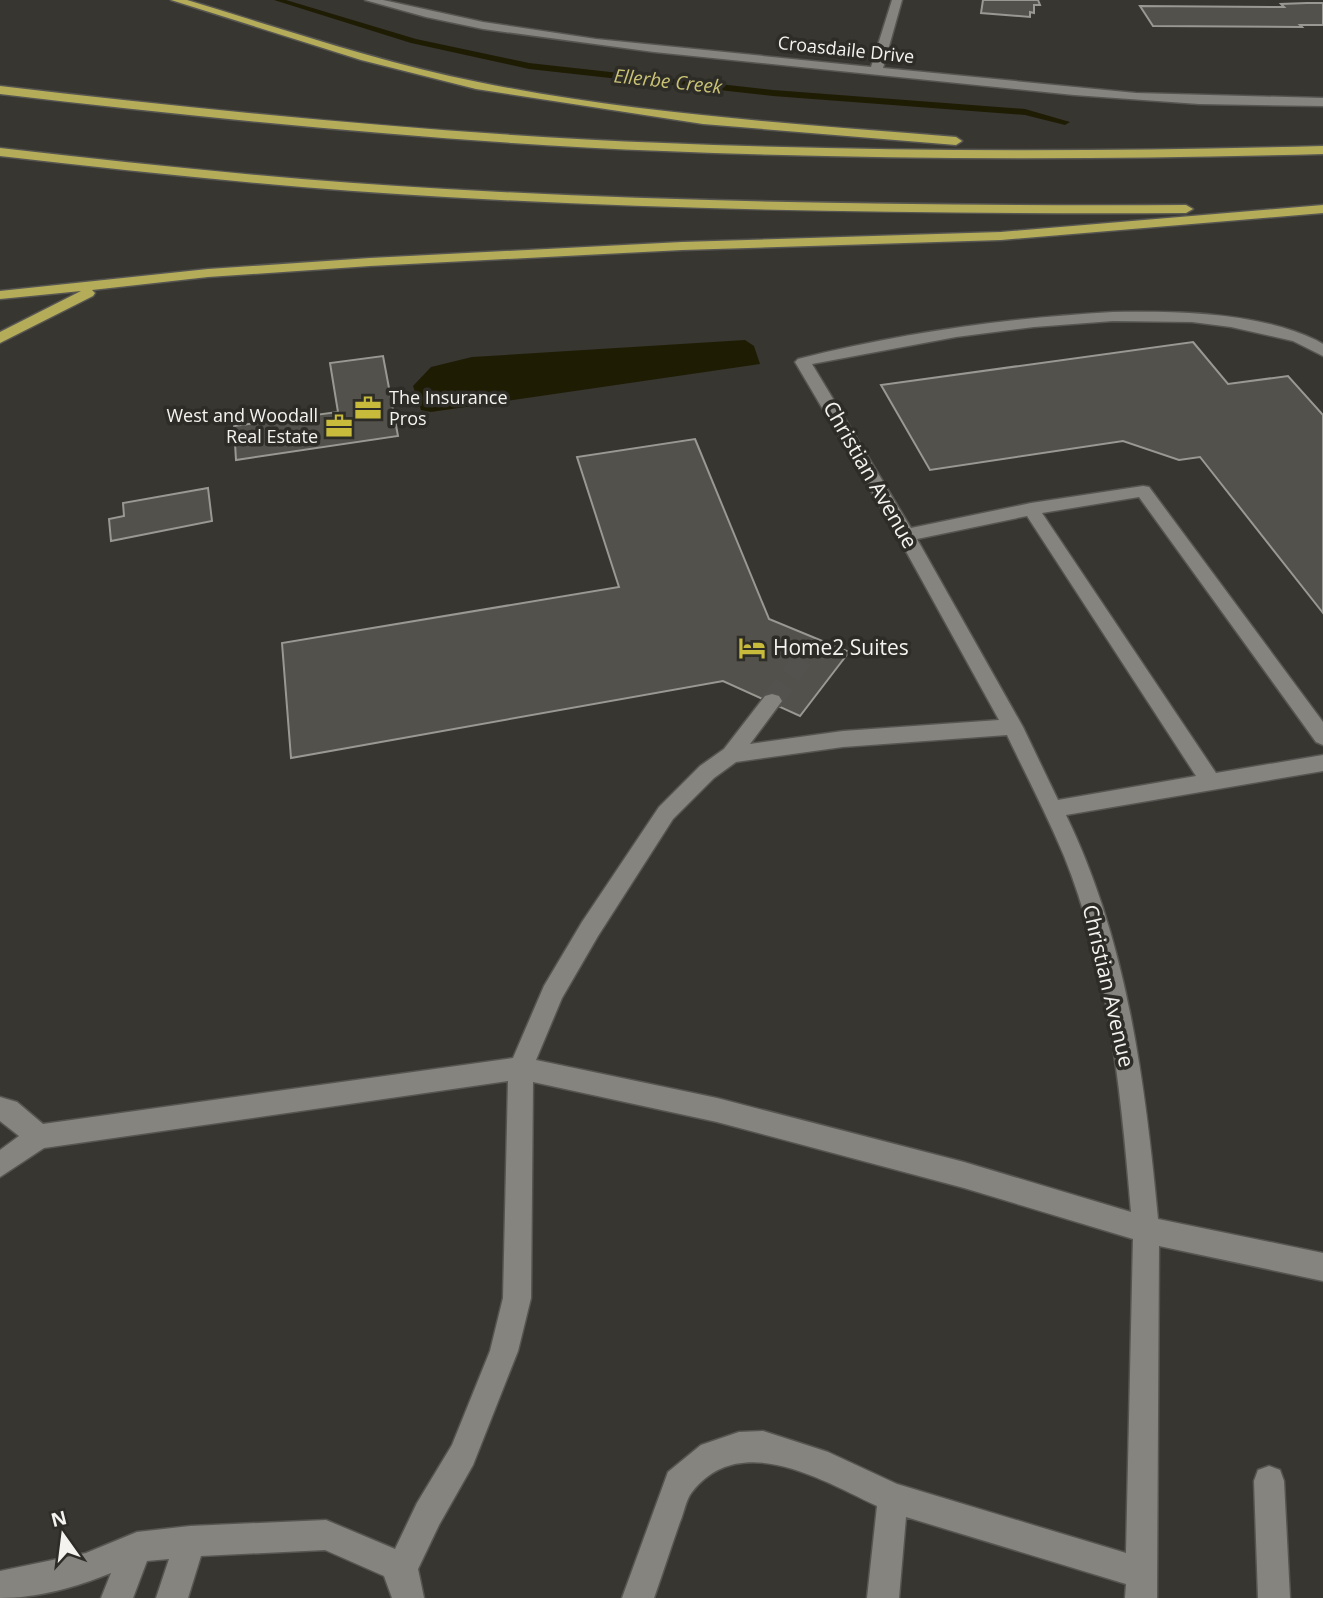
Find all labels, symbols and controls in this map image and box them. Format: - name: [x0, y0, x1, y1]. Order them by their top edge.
- street label: Croasdaile Drive: [777, 30, 916, 68]
- water label: Ellerbe Creek: [613, 62, 724, 100]
- place label: The Insurance Pros: [389, 385, 508, 430]
- office icon: The Insurance Pros: [353, 393, 383, 423]
- street label: Christian Avenue: [817, 396, 924, 553]
- place label: West and Woodall Real Estate: [166, 403, 318, 448]
- office icon: West and Woodall Real Estate: [324, 411, 354, 441]
- hotel icon: Home2 Suites: [737, 633, 767, 663]
- place label: Home2 Suites: [773, 633, 909, 661]
- street label: Christian Avenue: [1077, 902, 1141, 1070]
- north arrow: [28, 1500, 98, 1570]
- text: N: [48, 1504, 70, 1533]

